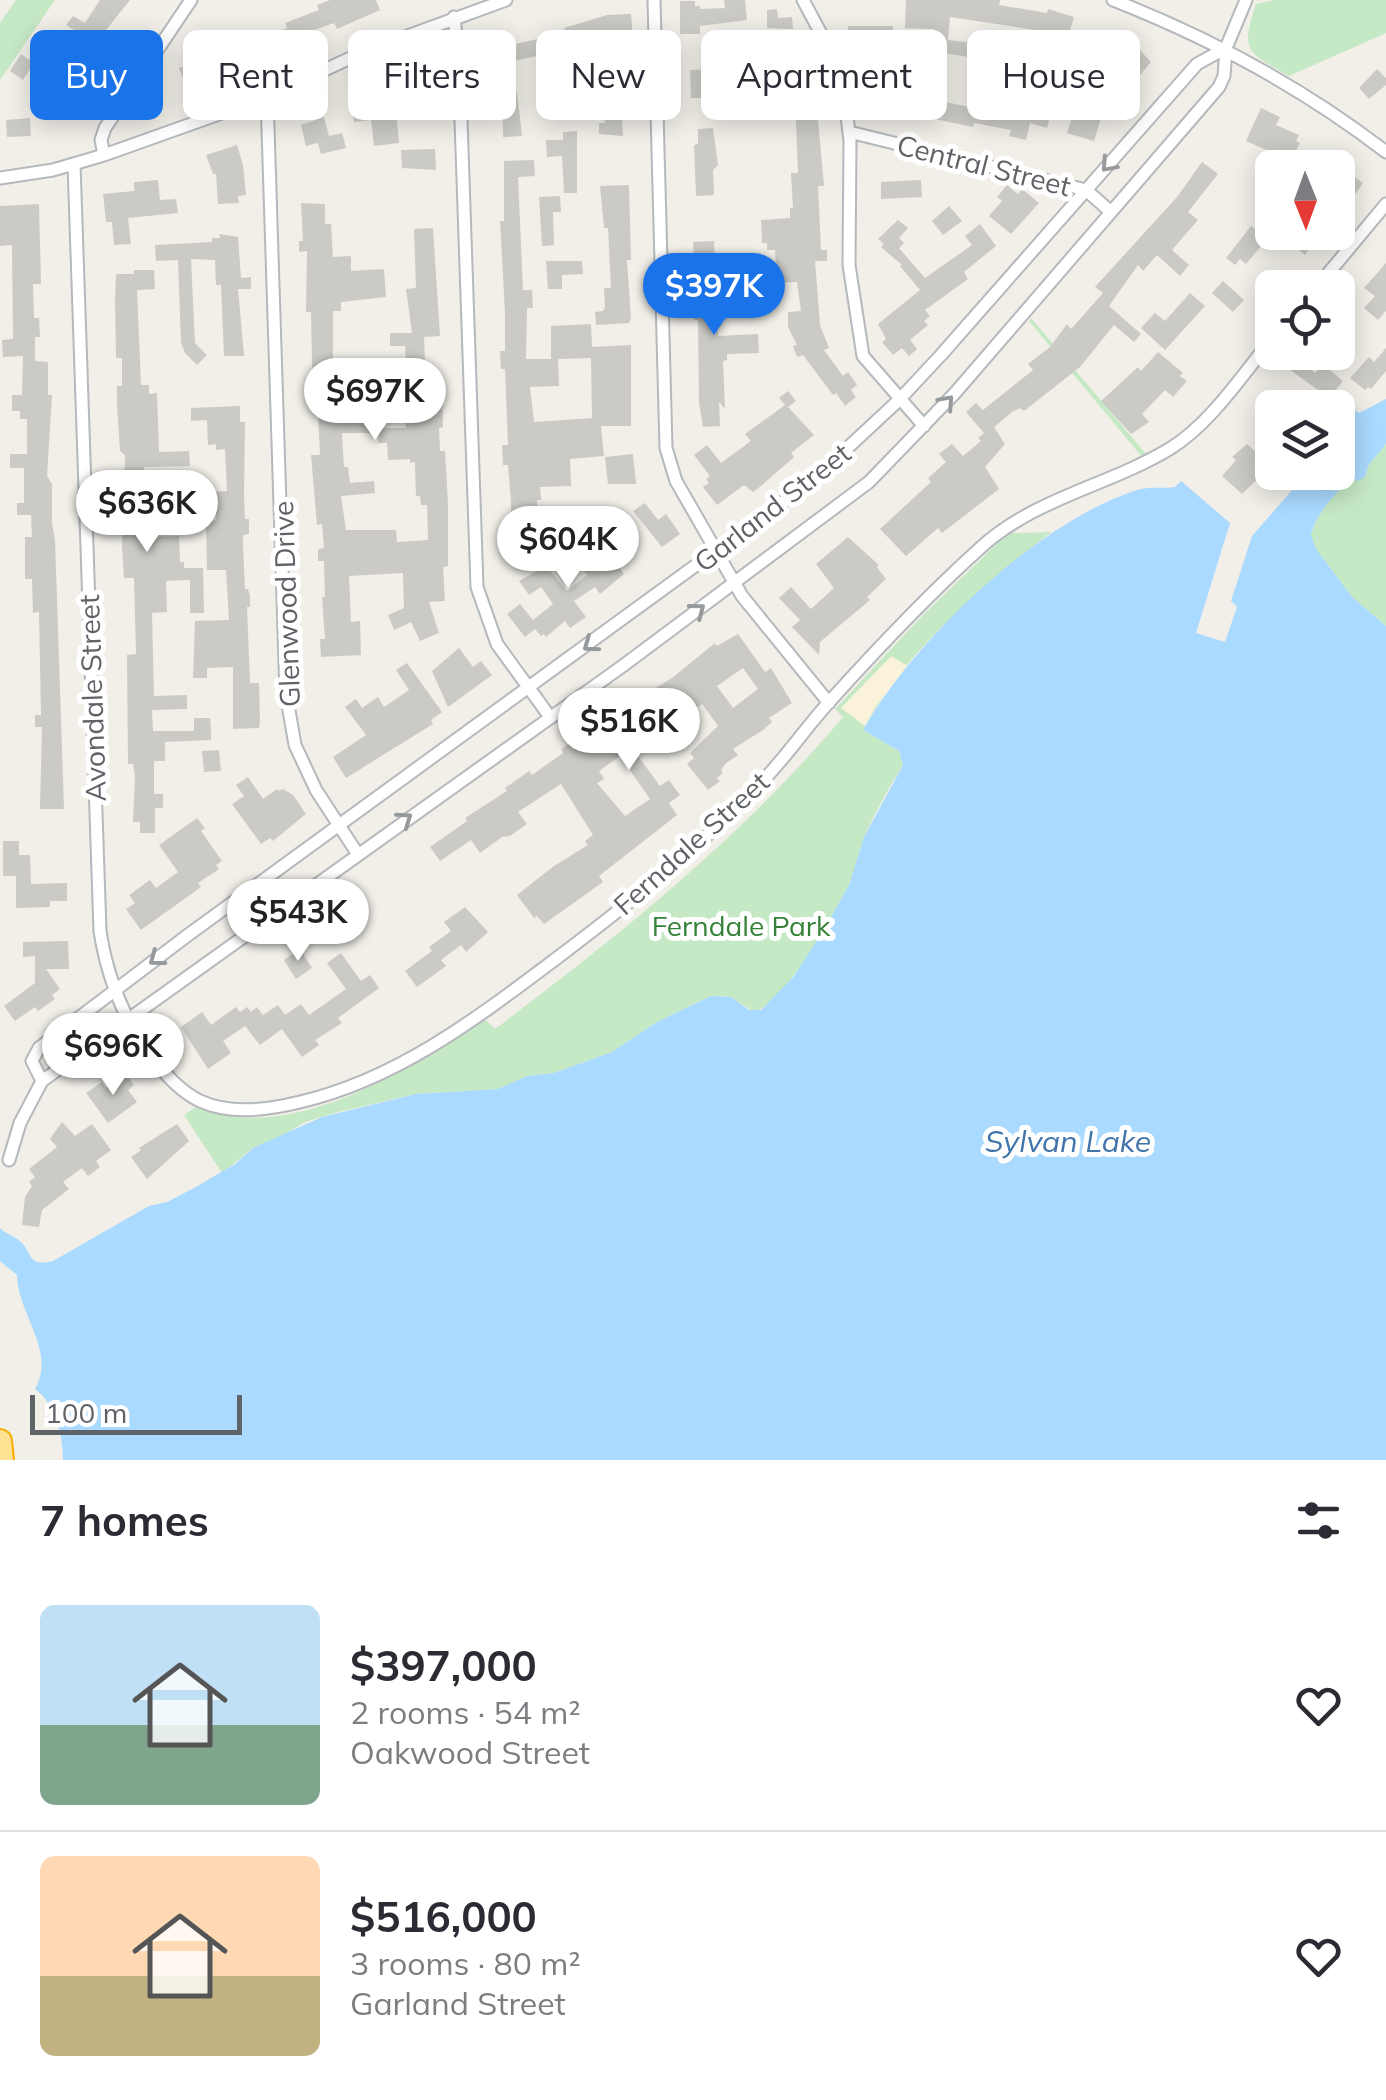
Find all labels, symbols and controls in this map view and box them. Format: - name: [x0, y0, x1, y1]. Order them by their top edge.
- chip: Buy: [30, 30, 163, 120]
- chip: Rent: [183, 30, 328, 120]
- chip: Filters: [348, 30, 516, 120]
- chip: New: [536, 30, 681, 120]
- chip: Apartment: [701, 30, 947, 120]
- chip: House: [967, 30, 1140, 120]
- street label: Central Street: [893, 127, 1075, 204]
- north arrow: [1255, 150, 1355, 250]
- map controls: [1255, 150, 1355, 490]
- one-way arrow: [1102, 153, 1120, 172]
- pin: $397K: [644, 253, 784, 338]
- text: $397K: [665, 265, 763, 305]
- button: locate: [1255, 270, 1355, 370]
- pin: $697K: [305, 358, 445, 443]
- text: $697K: [326, 370, 424, 410]
- button: layers: [1255, 390, 1355, 490]
- one-way arrow: [935, 395, 953, 414]
- street label: Garland Street: [687, 435, 857, 579]
- pin: $636K: [77, 470, 217, 555]
- text: $636K: [98, 482, 196, 522]
- street label: Glenwood Drive: [265, 500, 307, 708]
- pin: $604K: [498, 506, 638, 591]
- text: $604K: [519, 518, 617, 558]
- street label: Avondale Street: [71, 594, 113, 802]
- one-way arrow: [687, 604, 705, 622]
- one-way arrow: [583, 634, 601, 651]
- pin: $516K: [559, 688, 699, 773]
- text: $516K: [580, 700, 678, 740]
- street label: Ferndale Street: [606, 764, 776, 922]
- one-way arrow: [394, 813, 413, 831]
- pin: $543K: [228, 879, 368, 964]
- text: $543K: [249, 891, 347, 931]
- park label: Ferndale Park: [652, 908, 831, 943]
- one-way arrow: [149, 947, 167, 964]
- pin: $696K: [43, 1013, 183, 1098]
- text: $696K: [64, 1025, 162, 1065]
- water label: Sylvan Lake: [985, 1122, 1151, 1160]
- scale bar: [30, 1390, 242, 1434]
- text: 100 m: [45, 1395, 127, 1430]
- icon: filters: [1291, 1493, 1346, 1548]
- text: 7 homes: [40, 1494, 209, 1547]
- text: $397,000: [350, 1639, 537, 1692]
- icon: home: [120, 1645, 240, 1765]
- icon: heart: [1291, 1678, 1346, 1733]
- text: 2 rooms · 54 m²: [350, 1692, 581, 1732]
- text: Oakwood Street: [350, 1732, 590, 1772]
- text: $516,000: [350, 1890, 537, 1943]
- icon: home: [120, 1896, 240, 2016]
- icon: heart: [1291, 1929, 1346, 1984]
- text: 3 rooms · 80 m²: [350, 1943, 581, 1983]
- text: Garland Street: [350, 1983, 566, 2023]

